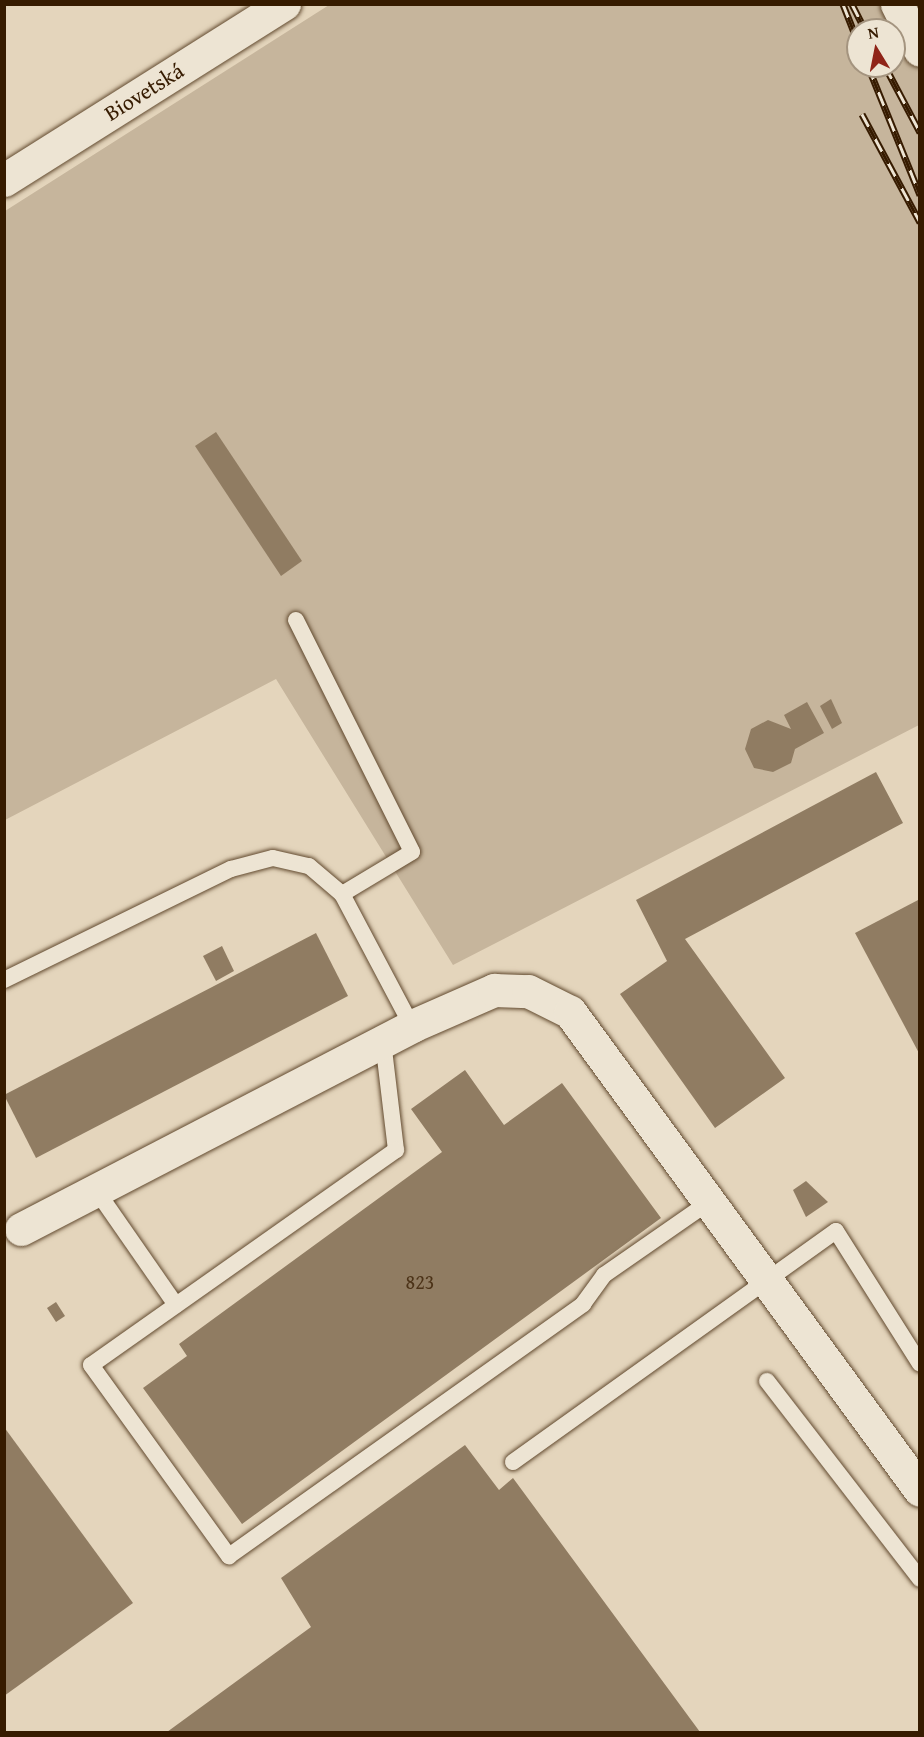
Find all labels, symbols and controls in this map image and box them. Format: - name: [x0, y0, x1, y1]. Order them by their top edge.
- north arrow: [846, 18, 906, 78]
- text: N: [866, 19, 881, 45]
- street label: Biovetská: [100, 57, 188, 127]
- house number: 823: [406, 1269, 434, 1293]

